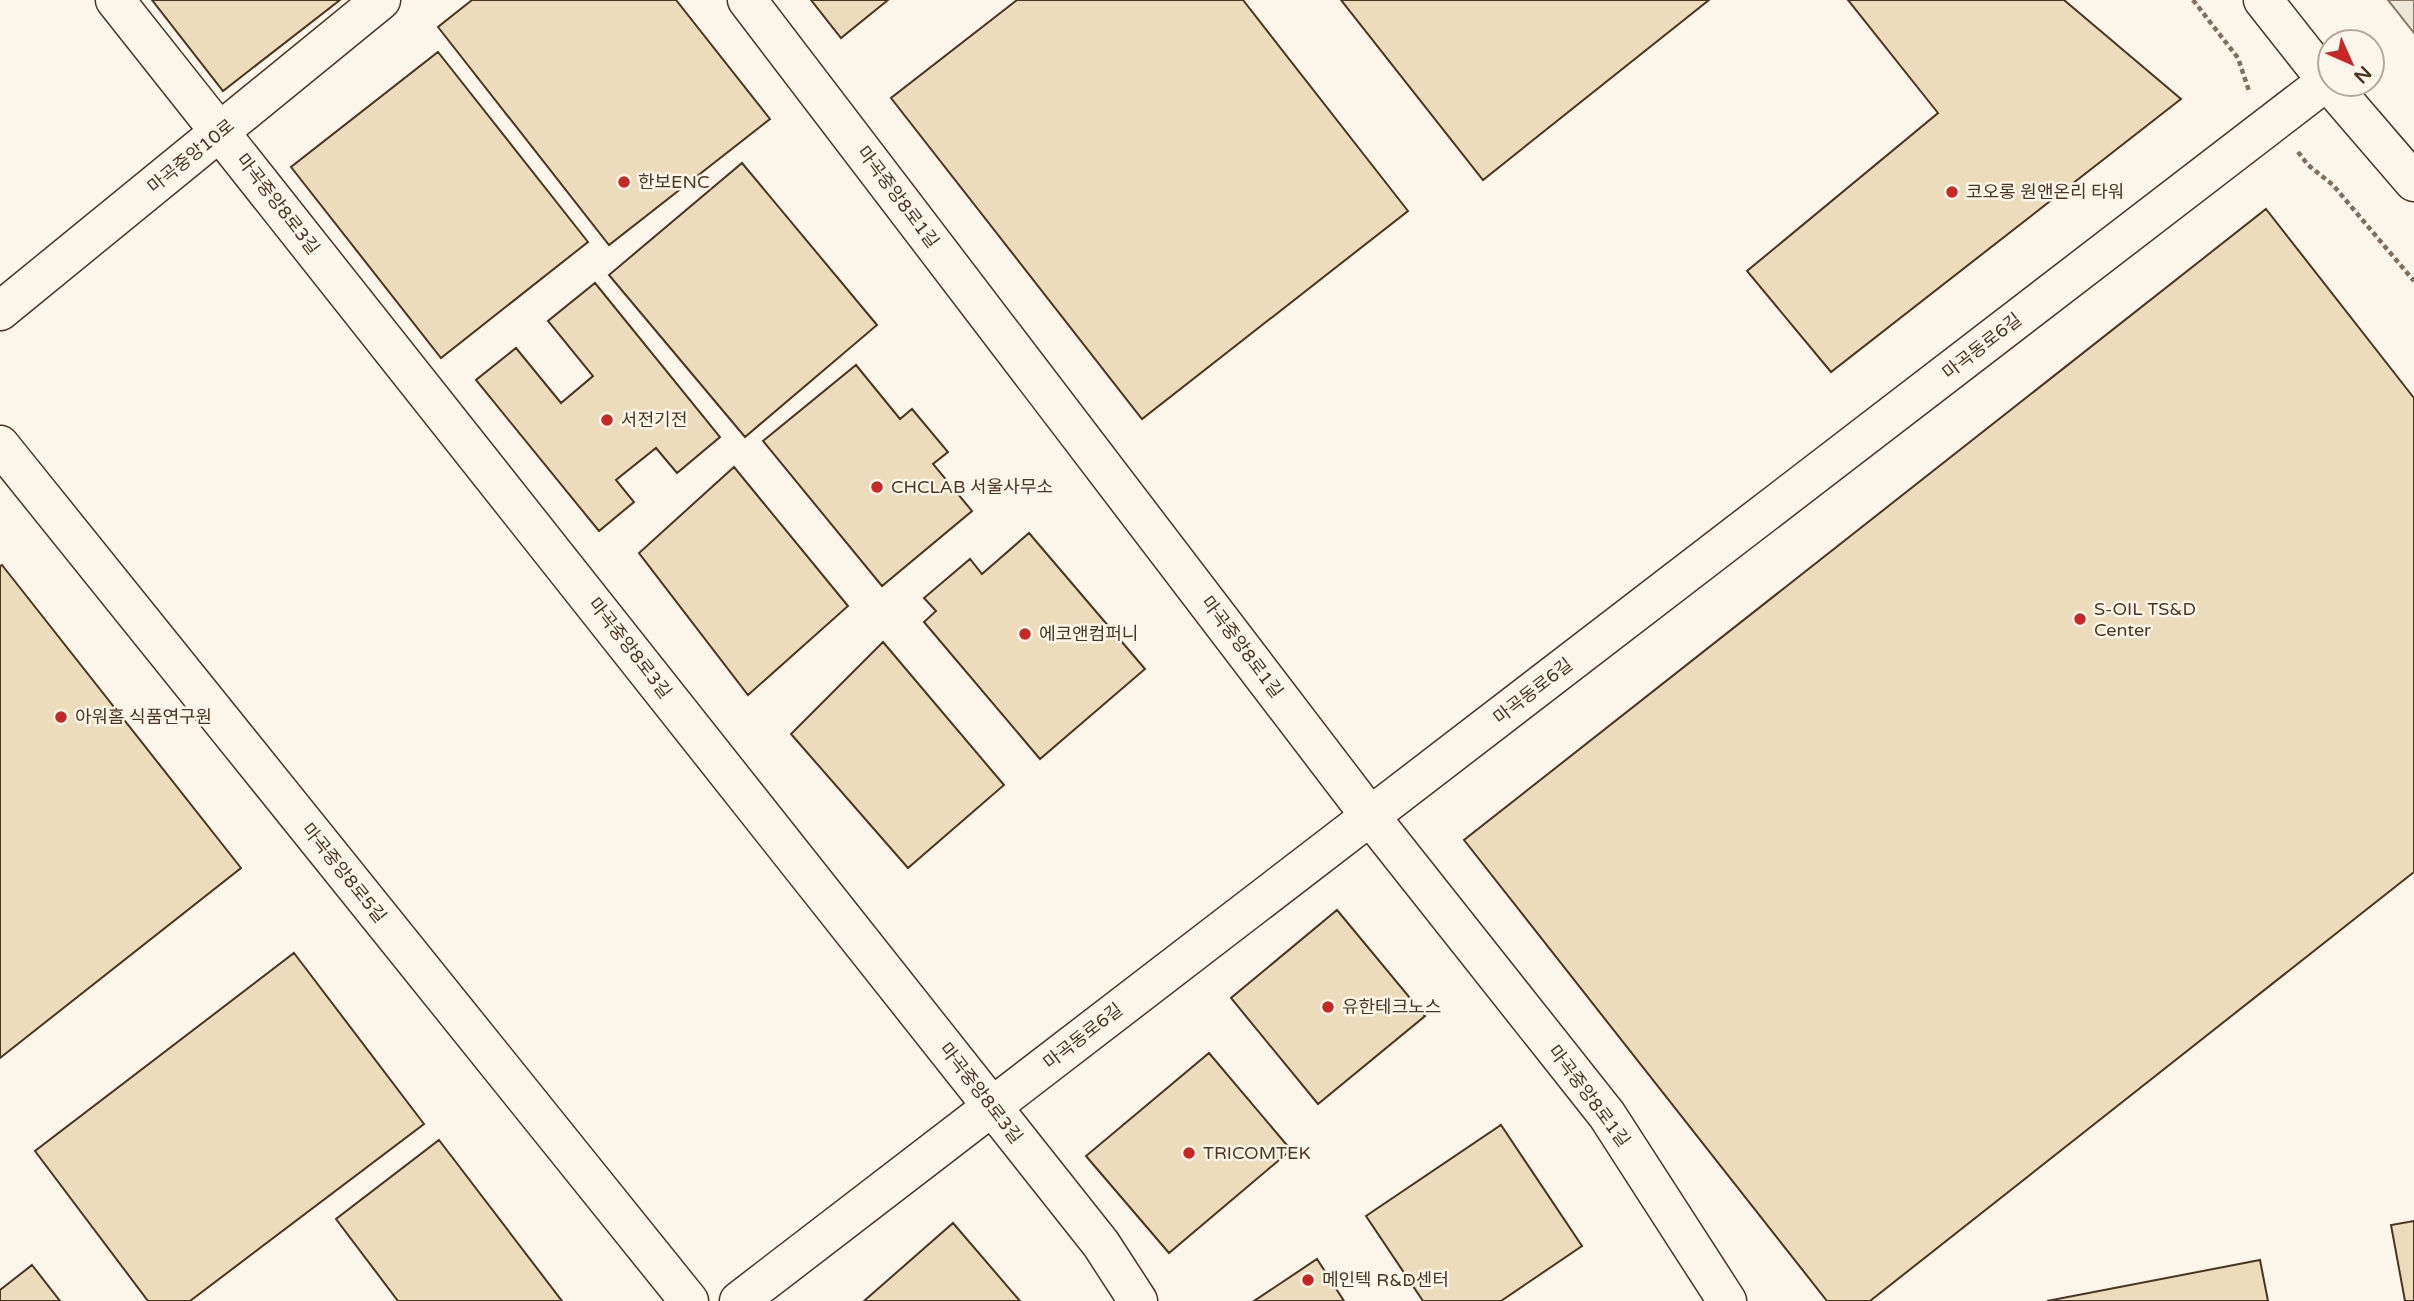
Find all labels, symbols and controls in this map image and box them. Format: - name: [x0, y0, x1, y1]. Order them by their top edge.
- north arrow: [2316, 28, 2386, 98]
- text: N: [2349, 61, 2375, 87]
- street label: 마곡중앙10로: [143, 114, 239, 198]
- street label: 마곡중앙8로1길: [853, 142, 943, 252]
- street label: 마곡중앙8로3길: [232, 149, 324, 259]
- place label: 한보ENC: [638, 171, 710, 193]
- marker: 한보ENC: [616, 174, 632, 190]
- place label: 코오롱 원앤온리 타워: [1966, 181, 2124, 203]
- marker: 코오롱 원앤온리 타워: [1944, 184, 1960, 200]
- street label: 마곡동로6길: [1938, 308, 2026, 384]
- place label: 서전기전: [621, 409, 687, 431]
- marker: 서전기전: [599, 412, 615, 428]
- place label: CHCLAB 서울사무소: [891, 476, 1053, 498]
- marker: CHCLAB 서울사무소: [869, 479, 885, 495]
- street label: 마곡중앙8로1길: [1197, 592, 1287, 702]
- street label: 마곡중앙8로3길: [584, 593, 676, 703]
- place label: S-OIL TS&D Center: [2094, 598, 2196, 641]
- marker: S-OIL TS&D Center: [2072, 611, 2088, 627]
- place label: 에코앤컴퍼니: [1039, 623, 1138, 645]
- marker: 에코앤컴퍼니: [1017, 626, 1033, 642]
- street label: 마곡동로6길: [1489, 653, 1577, 729]
- place label: 아워홈 식품연구원: [75, 706, 212, 728]
- marker: 아워홈 식품연구원: [53, 709, 69, 725]
- street label: 마곡중앙8로5길: [297, 819, 391, 927]
- place label: 유한테크노스: [1342, 996, 1441, 1018]
- street label: 마곡동로6길: [1039, 998, 1127, 1074]
- marker: 유한테크노스: [1320, 999, 1336, 1015]
- street label: 마곡중앙8로3길: [935, 1038, 1027, 1148]
- street label: 마곡중앙8로1길: [1544, 1041, 1634, 1151]
- place label: TRICOMTEK: [1203, 1142, 1311, 1164]
- marker: TRICOMTEK: [1181, 1145, 1197, 1161]
- place label: 메인텍 R&D센터: [1322, 1269, 1449, 1291]
- marker: 메인텍 R&D센터: [1300, 1272, 1316, 1288]

